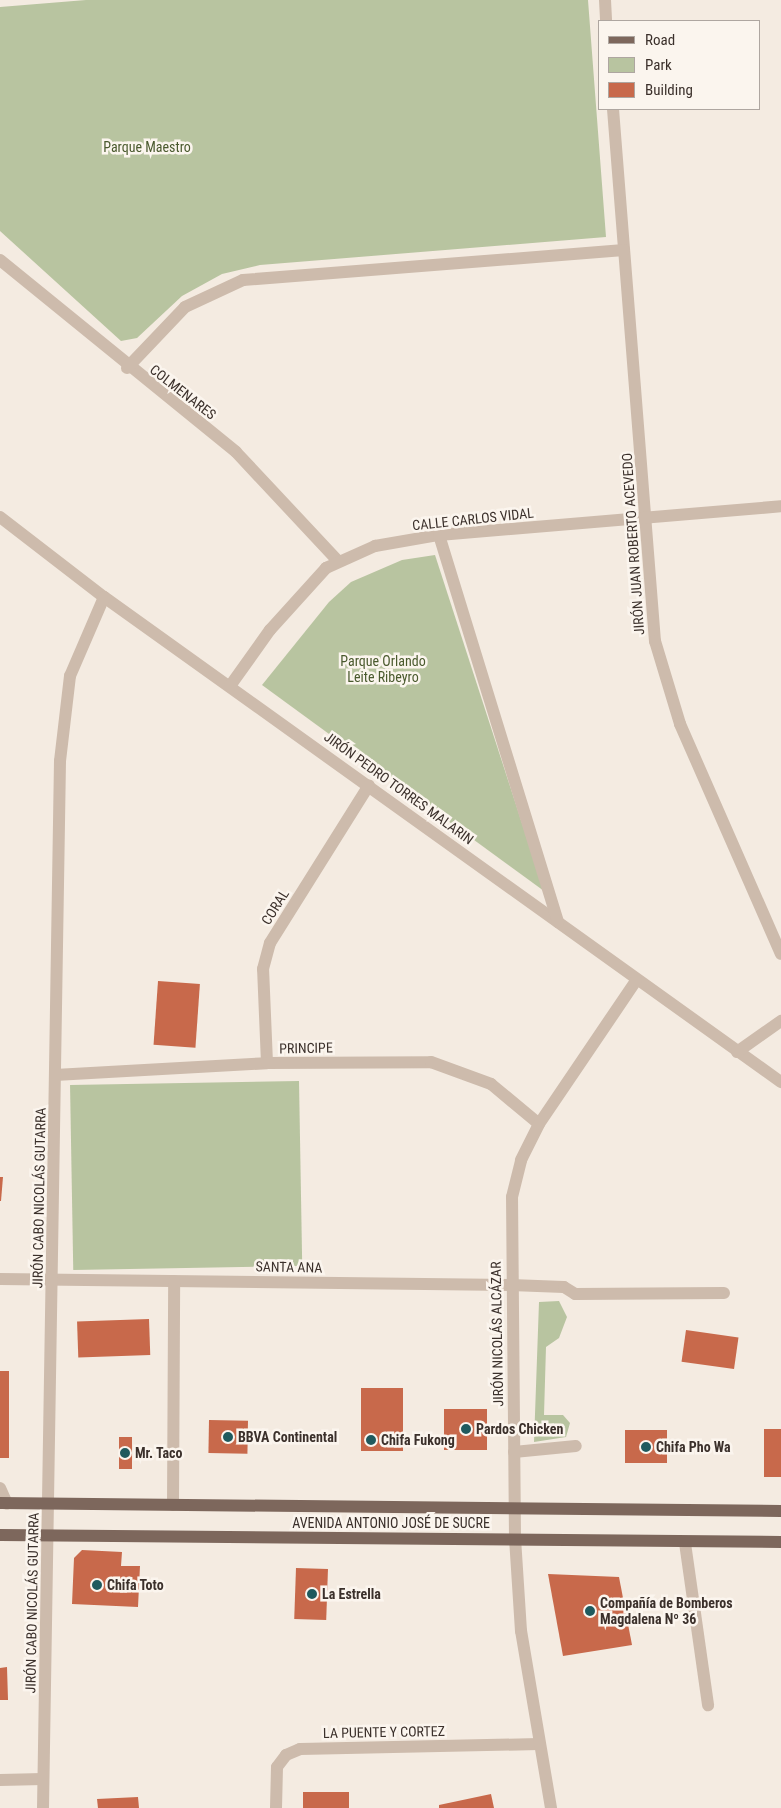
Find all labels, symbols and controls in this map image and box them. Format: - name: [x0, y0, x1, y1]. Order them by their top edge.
- legend: [598, 20, 761, 110]
- text: Road: [645, 31, 675, 49]
- text: Park: [645, 56, 672, 74]
- text: Building: [645, 81, 693, 99]
- park label: Parque Maestro: [103, 139, 191, 155]
- street label: COLMENARES: [147, 361, 219, 423]
- street label: JIRÓN JUAN ROBERTO ACEVEDO: [618, 452, 648, 636]
- street label: CALLE CARLOS VIDAL: [411, 504, 535, 534]
- park label: Parque Orlando Leite Ribeyro: [340, 653, 426, 686]
- street label: JIRÓN PEDRO TORRES MALARIN: [321, 728, 477, 848]
- street label: CORAL: [258, 886, 292, 928]
- street label: PRINCIPE: [279, 1039, 333, 1057]
- street label: JIRÓN CABO NICOLÁS GUTARRA: [29, 1107, 49, 1289]
- street label: SANTA ANA: [255, 1258, 323, 1276]
- street label: JIRÓN NICOLÁS ALCÁZAR: [487, 1261, 507, 1407]
- place label: Pardos Chicken: [476, 1421, 563, 1437]
- marker: Pardos Chicken: [460, 1423, 472, 1435]
- place label: BBVA Continental: [238, 1429, 337, 1445]
- marker: BBVA Continental: [222, 1431, 234, 1443]
- place label: Chifa Fukong: [381, 1432, 455, 1448]
- marker: Chifa Fukong: [365, 1434, 377, 1446]
- place label: Chifa Pho Wa: [656, 1439, 731, 1455]
- marker: Chifa Pho Wa: [640, 1441, 652, 1453]
- place label: Mr. Taco: [135, 1445, 183, 1461]
- marker: Mr. Taco: [119, 1447, 131, 1459]
- street label: JIRÓN CABO NICOLÁS GUTARRA: [22, 1512, 42, 1694]
- street label: AVENIDA ANTONIO JOSÉ DE SUCRE: [292, 1515, 490, 1531]
- place label: Chifa Toto: [107, 1577, 164, 1593]
- marker: Chifa Toto: [91, 1579, 103, 1591]
- place label: La Estrella: [322, 1586, 381, 1602]
- marker: La Estrella: [306, 1588, 318, 1600]
- place label: Compañía de Bomberos Magdalena Nº 36: [600, 1595, 733, 1628]
- marker: Compañía de Bomberos Magdalena Nº 36: [584, 1605, 596, 1617]
- street label: LA PUENTE Y CORTEZ: [323, 1723, 445, 1741]

